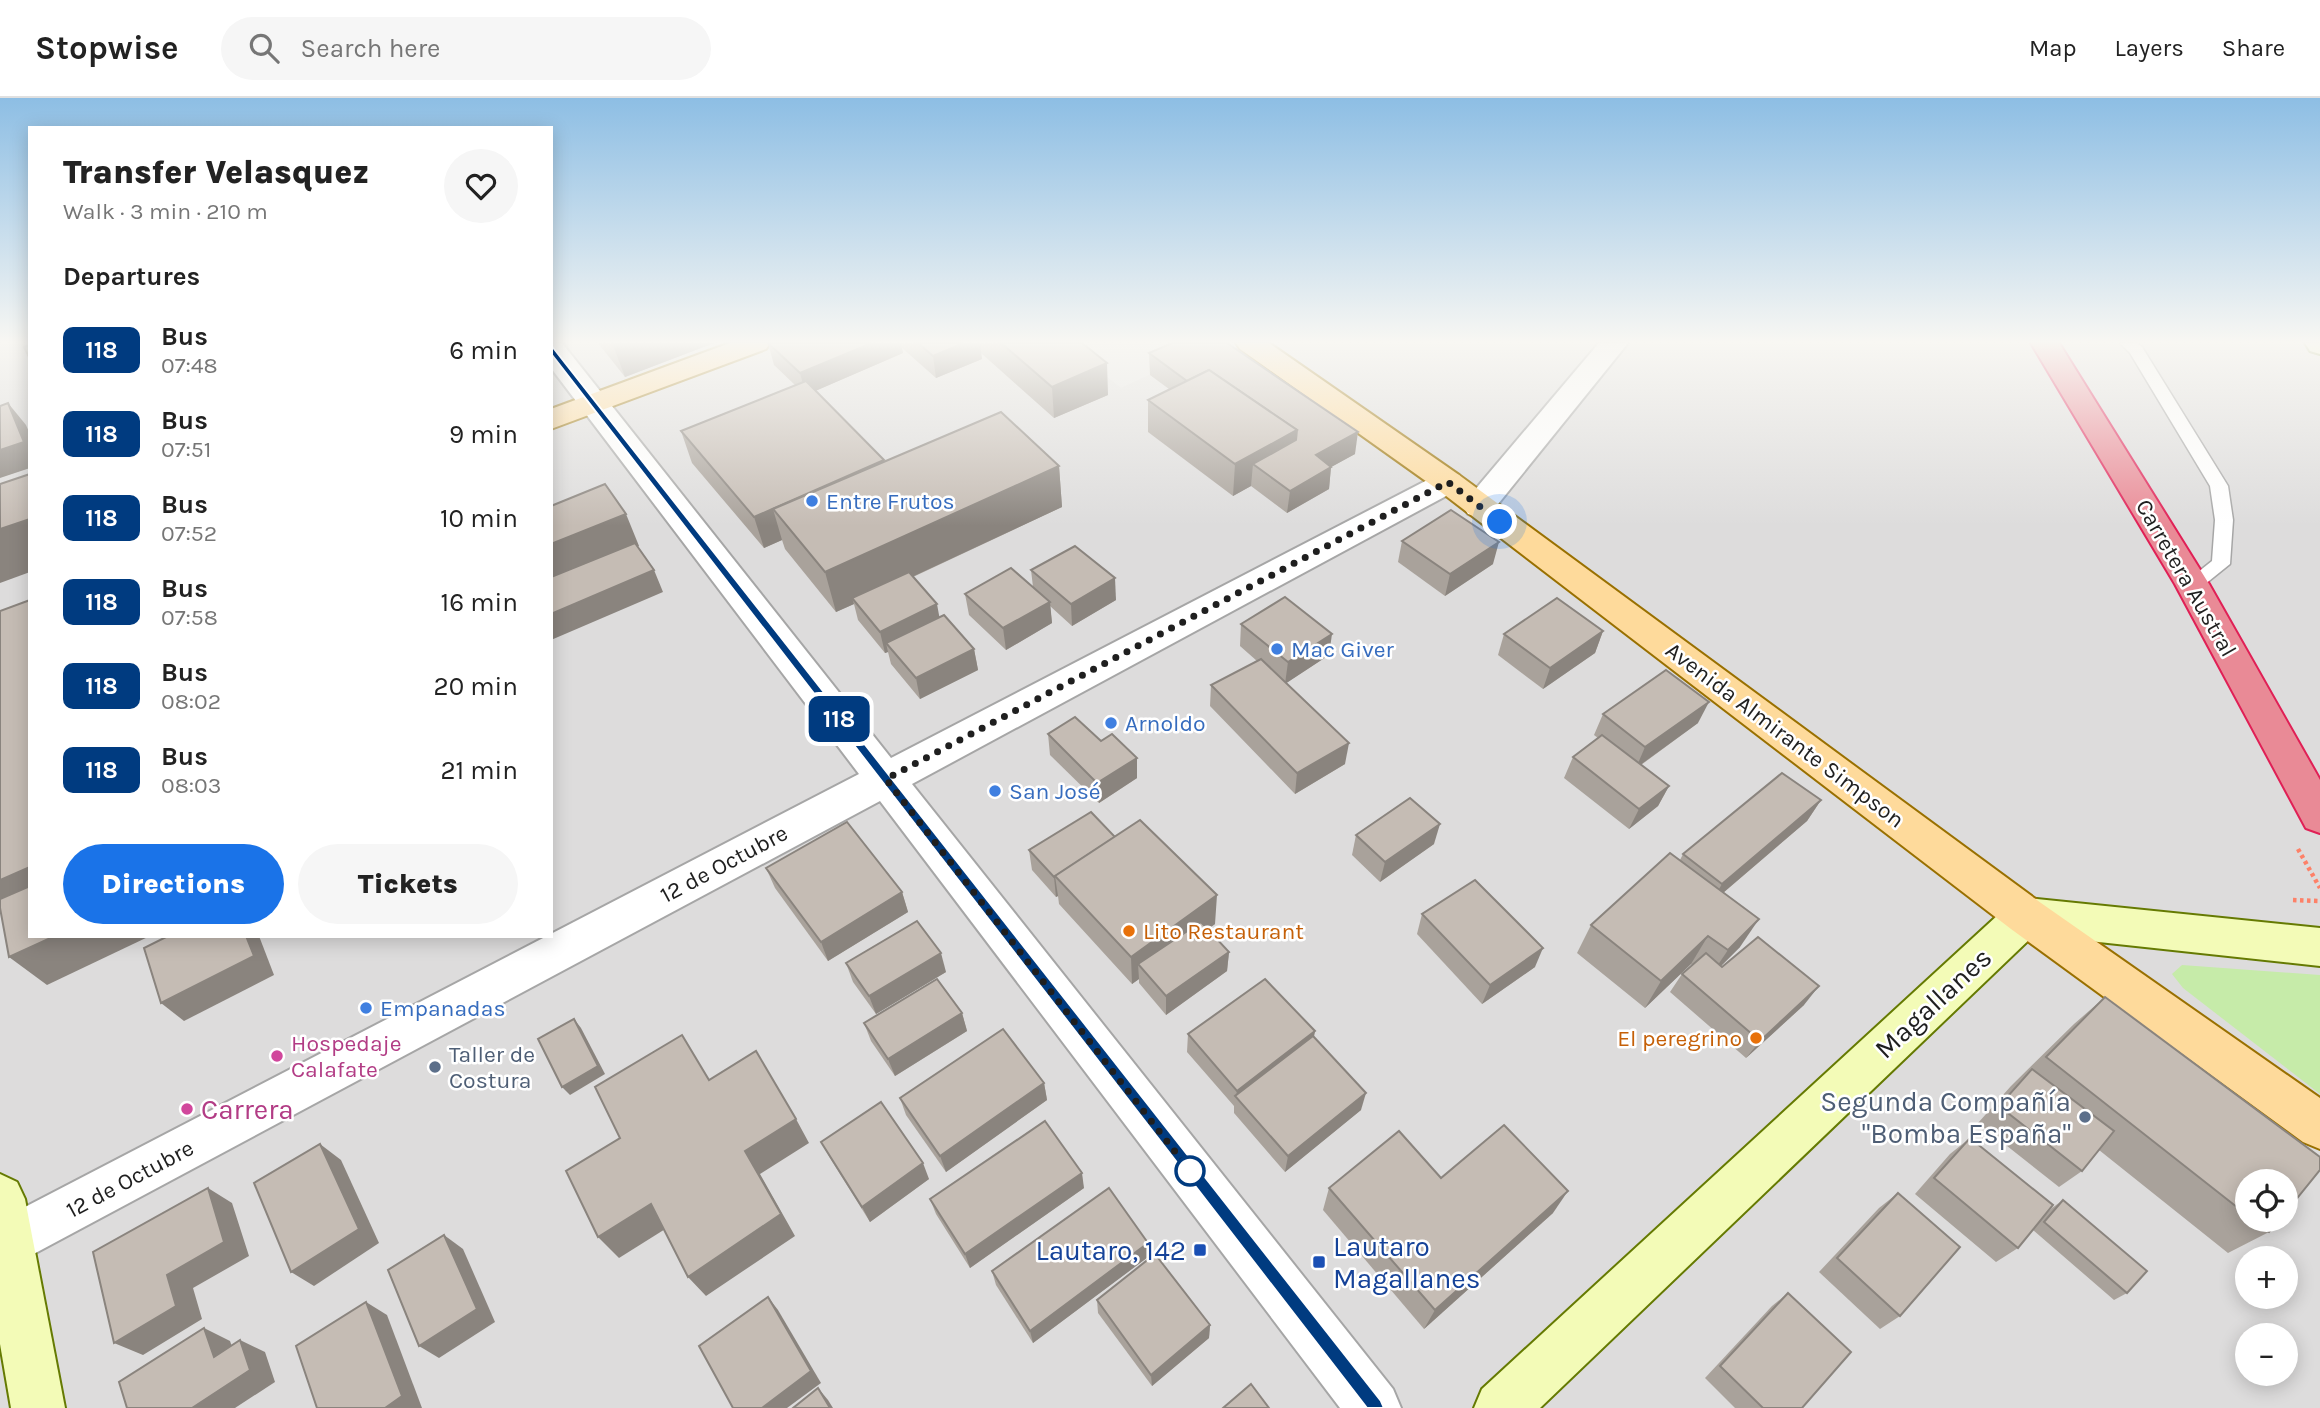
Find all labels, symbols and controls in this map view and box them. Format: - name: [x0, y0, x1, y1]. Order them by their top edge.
- search box: [221, 17, 711, 80]
- text: Stopwise: [35, 29, 179, 67]
- icon: search: [245, 29, 283, 67]
- text: Search here: [301, 33, 440, 64]
- text: Map: [2029, 34, 2077, 62]
- text: Layers: [2115, 34, 2184, 62]
- text: Share: [2222, 34, 2285, 62]
- button: heart: [444, 149, 518, 223]
- text: Transfer Velasquez: [63, 153, 369, 191]
- text: Walk · 3 min · 210 m: [63, 198, 268, 225]
- text: Departures: [63, 261, 200, 292]
- text: Bus: [161, 321, 208, 352]
- text: 6 min: [449, 335, 518, 366]
- text: 118: [85, 336, 118, 364]
- text: 07:48: [161, 352, 218, 379]
- text: Bus: [161, 405, 208, 436]
- text: 9 min: [449, 419, 518, 450]
- text: 118: [85, 420, 118, 448]
- text: 07:51: [161, 436, 211, 463]
- place label: Entre Frutos: [826, 488, 955, 515]
- text: Bus: [161, 489, 208, 520]
- marker: Entre Frutos: [804, 493, 820, 509]
- street label: Carretera Austral: [2130, 494, 2242, 662]
- text: 10 min: [440, 503, 518, 534]
- text: 118: [85, 504, 118, 532]
- your location: [1482, 504, 1517, 539]
- text: 07:52: [161, 520, 217, 547]
- text: Bus: [161, 573, 208, 604]
- text: 16 min: [441, 587, 518, 618]
- text: 118: [85, 588, 118, 616]
- text: 07:58: [161, 604, 218, 631]
- place label: Mac Giver: [1291, 636, 1395, 663]
- street label: Avenida Almirante Simpson: [1660, 636, 1910, 834]
- marker: Mac Giver: [1269, 641, 1285, 657]
- text: Bus: [161, 657, 208, 688]
- text: 20 min: [434, 671, 518, 702]
- text: 118: [85, 672, 118, 700]
- text: 08:02: [161, 688, 221, 715]
- line badge: 118: [799, 696, 879, 742]
- text: 118: [823, 705, 855, 733]
- place label: Arnoldo: [1125, 710, 1206, 737]
- marker: Arnoldo: [1103, 715, 1119, 731]
- text: Bus: [161, 741, 208, 772]
- text: 21 min: [440, 755, 518, 786]
- text: 118: [85, 756, 118, 784]
- text: 08:03: [161, 772, 221, 799]
- place label: San José: [1009, 778, 1101, 805]
- marker: San José: [987, 783, 1003, 799]
- street label: 12 de Octubre: [656, 819, 792, 909]
- button: Directions: [63, 844, 284, 924]
- button: Tickets: [298, 844, 518, 924]
- place label: Lito Restaurant: [1143, 918, 1304, 945]
- marker: Lito Restaurant: [1121, 923, 1137, 939]
- street label: Magallanes: [1868, 941, 1998, 1065]
- place label: Empanadas: [380, 995, 505, 1022]
- marker: Empanadas: [358, 1000, 374, 1016]
- place label: El peregrino: [1617, 1025, 1742, 1052]
- place label: Hospedaje Calafate: [291, 1030, 402, 1083]
- marker: El peregrino: [1748, 1030, 1764, 1046]
- place label: Taller de Costura: [449, 1041, 535, 1094]
- marker: Hospedaje Calafate: [269, 1048, 285, 1064]
- marker: Taller de Costura: [427, 1059, 443, 1075]
- place label: Segunda Compañía "Bomba España": [1820, 1085, 2071, 1150]
- place label: Carrera: [201, 1093, 294, 1126]
- marker: Carrera: [179, 1101, 195, 1117]
- marker: Segunda Compañía "Bomba España": [2077, 1109, 2093, 1125]
- street label: 12 de Octubre: [62, 1134, 198, 1224]
- unlabelled marker: [1175, 1156, 1205, 1186]
- map controls: [2235, 1169, 2298, 1386]
- button: locate: [2235, 1169, 2298, 1232]
- place label: Lautaro Magallanes: [1333, 1230, 1480, 1295]
- place label: Lautaro, 142: [1036, 1234, 1186, 1267]
- marker: Lautaro, 142: [1192, 1242, 1208, 1258]
- button: +: [2235, 1246, 2298, 1309]
- marker: Lautaro Magallanes: [1311, 1254, 1327, 1270]
- button: −: [2235, 1323, 2298, 1386]

